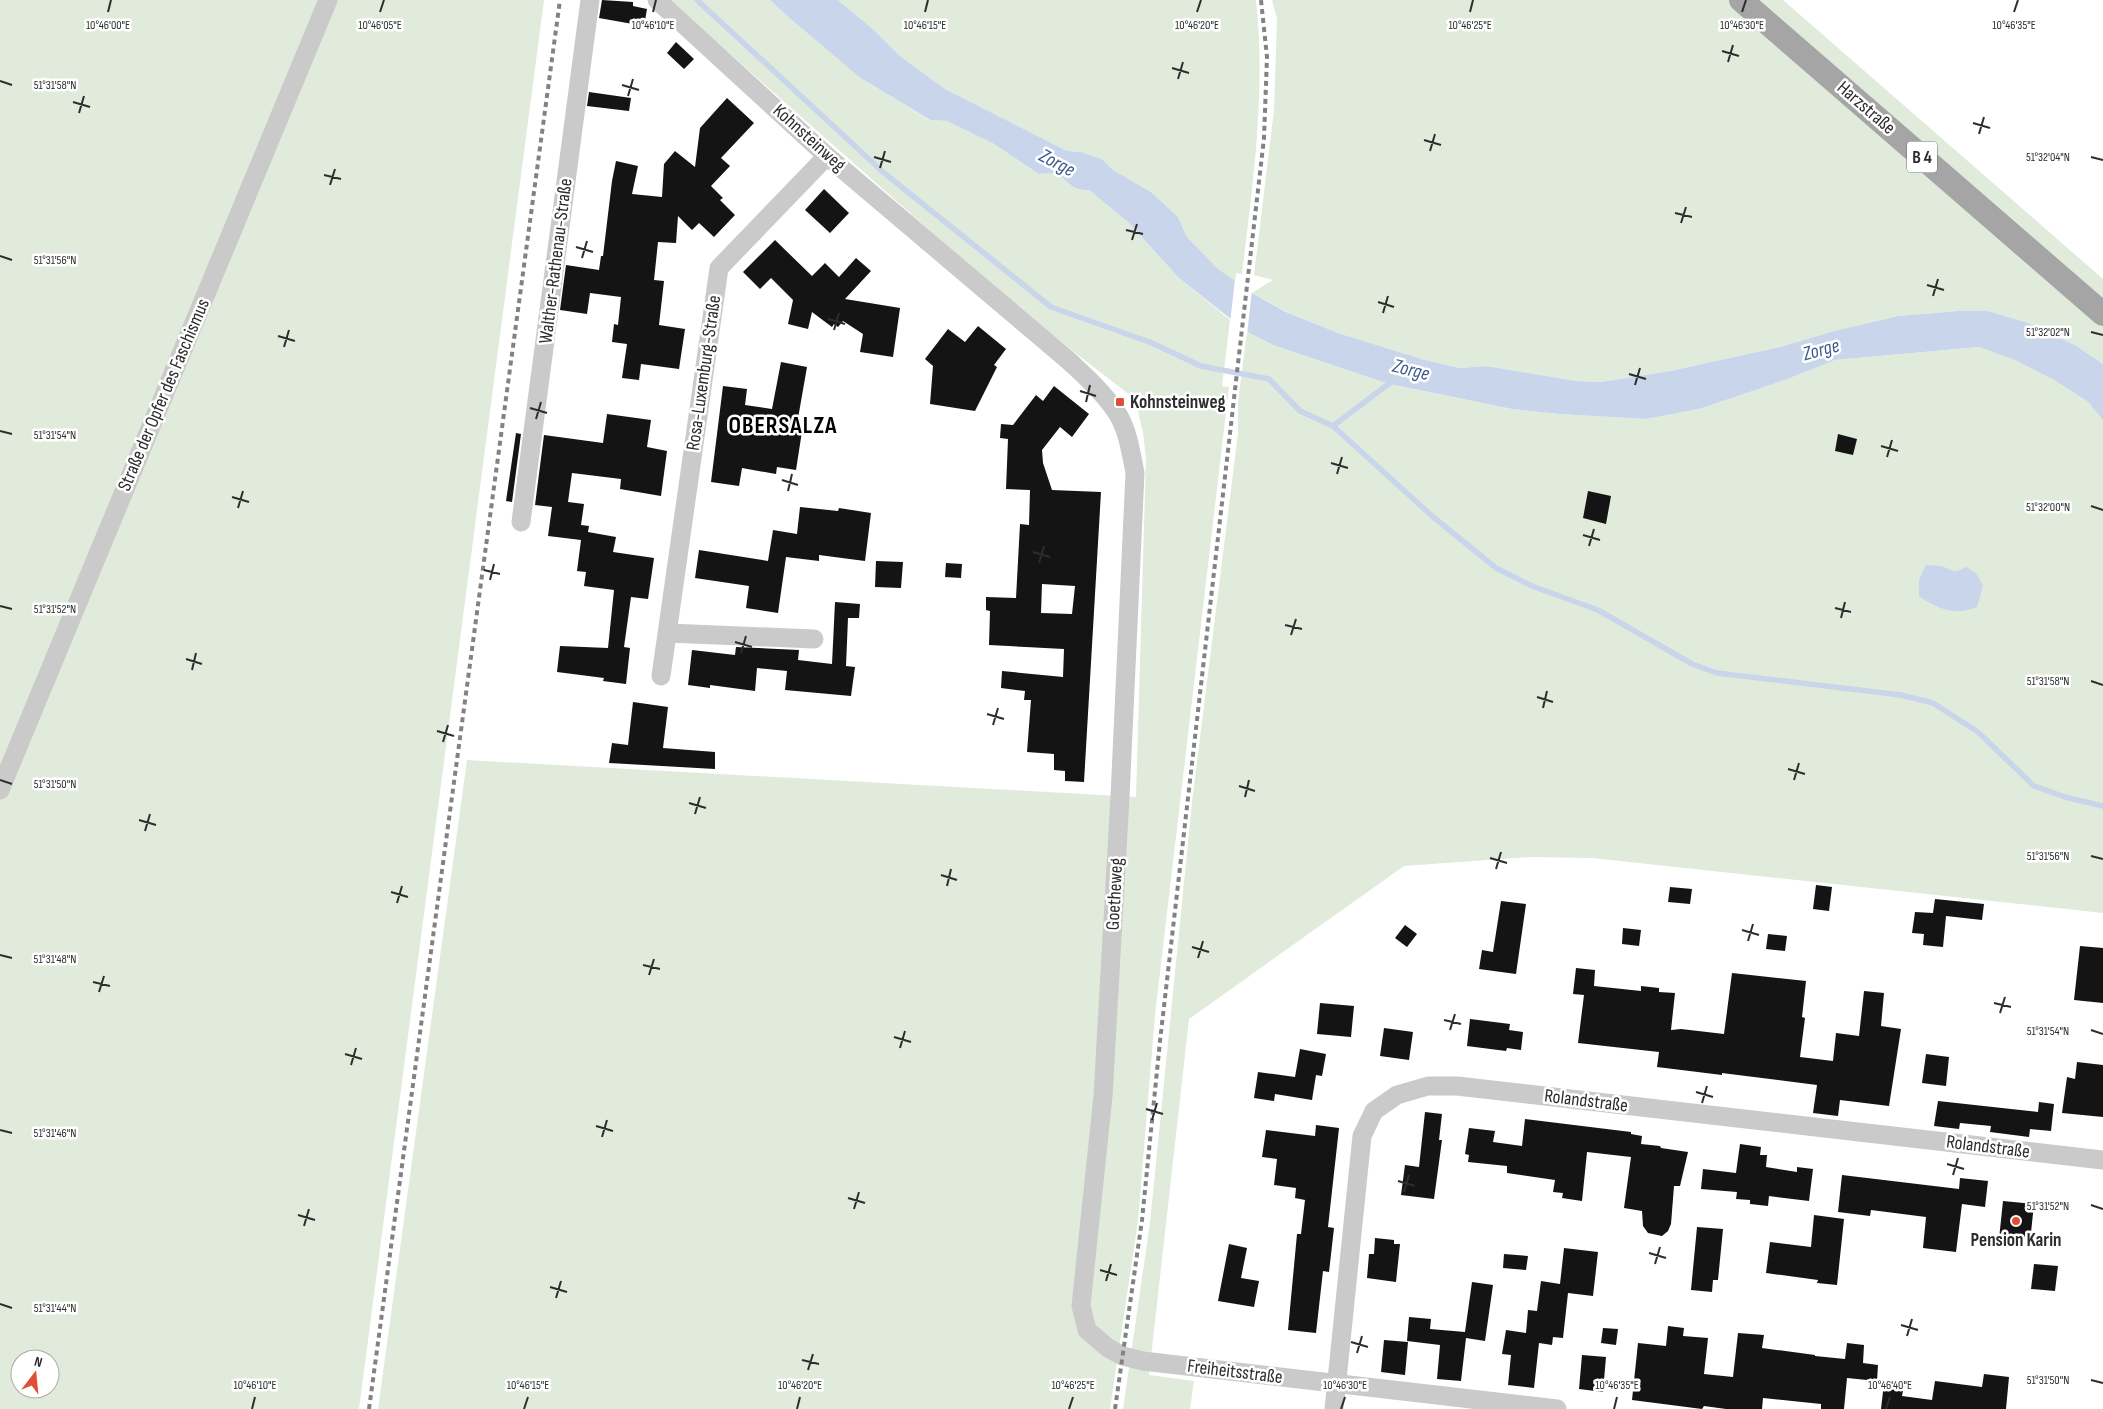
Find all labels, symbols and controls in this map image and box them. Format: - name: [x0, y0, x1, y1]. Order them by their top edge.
- text: 10°46'00"E: [86, 18, 130, 33]
- text: 10°46'05"E: [358, 18, 402, 33]
- text: 10°46'10"E: [631, 18, 675, 33]
- text: 10°46'15"E: [904, 18, 946, 33]
- text: 10°46'20"E: [1175, 18, 1219, 33]
- text: 10°46'25"E: [1448, 18, 1492, 33]
- text: 10°46'30"E: [1720, 18, 1764, 33]
- text: 10°46'35"E: [1992, 18, 2036, 33]
- street label: Harzstraße: [1832, 76, 1900, 140]
- text: 51°31'58"N: [34, 78, 76, 93]
- street label: Kohnsteinweg: [768, 99, 850, 177]
- road number: B 4: [1907, 142, 1937, 172]
- water label: Zorge: [1034, 143, 1079, 182]
- text: 51°32'04"N: [2026, 150, 2070, 165]
- street label: Walther-Rathenau-Straße: [534, 177, 578, 345]
- text: 51°31'56"N: [34, 253, 76, 268]
- street label: Rosa-Luxemburg-Straße: [682, 294, 726, 452]
- street label: Straße der Opfer des Faschismus: [113, 295, 215, 495]
- text: 51°32'02"N: [2026, 325, 2070, 340]
- water label: Zorge: [1799, 334, 1842, 367]
- water label: Zorge: [1389, 354, 1432, 386]
- place label: Kohnsteinweg: [1130, 391, 1226, 414]
- marker: Kohnsteinweg: [1114, 396, 1126, 408]
- district label: OBERSALZA: [729, 411, 838, 440]
- text: 51°31'54"N: [34, 428, 76, 443]
- text: 51°32'00"N: [2026, 500, 2070, 515]
- text: 51°31'52"N: [34, 602, 76, 617]
- text: 51°31'58"N: [2027, 674, 2069, 689]
- text: 51°31'50"N: [34, 777, 76, 792]
- text: 51°31'56"N: [2027, 849, 2069, 864]
- street label: Goetheweg: [1102, 857, 1128, 931]
- text: 51°31'48"N: [34, 952, 76, 967]
- text: 51°31'54"N: [2027, 1024, 2069, 1039]
- street label: Rolandstraße: [1543, 1084, 1629, 1118]
- text: 51°31'46"N: [34, 1126, 76, 1141]
- street label: Rolandstraße: [1945, 1130, 2031, 1164]
- text: 51°31'52"N: [2027, 1199, 2069, 1214]
- marker: Pension Karin: [2010, 1215, 2022, 1227]
- place label: Pension Karin: [1970, 1229, 2062, 1252]
- text: 51°31'44"N: [34, 1301, 76, 1316]
- north arrow: [10, 1349, 60, 1399]
- text: N: [33, 1353, 44, 1371]
- street label: Freiheitsstraße: [1186, 1355, 1284, 1389]
- text: 51°31'50"N: [2027, 1373, 2069, 1388]
- text: 10°46'10"E: [233, 1378, 277, 1393]
- text: 10°46'15"E: [507, 1378, 549, 1393]
- text: 10°46'20"E: [778, 1378, 822, 1393]
- text: 10°46'25"E: [1051, 1378, 1095, 1393]
- text: 10°46'30"E: [1323, 1378, 1367, 1393]
- text: 10°46'35"E: [1595, 1378, 1639, 1393]
- text: 10°46'40"E: [1868, 1378, 1912, 1393]

